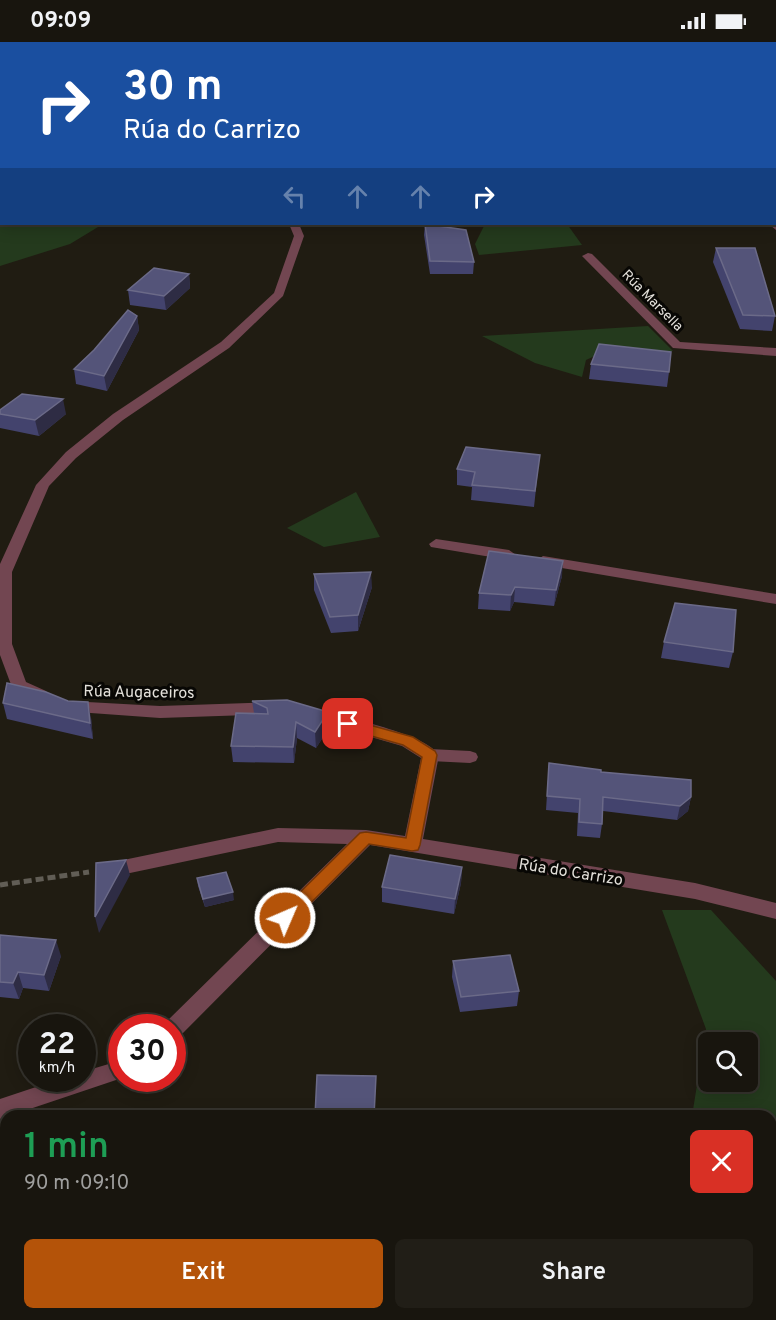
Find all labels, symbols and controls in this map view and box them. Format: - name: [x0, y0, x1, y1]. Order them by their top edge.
- text: 09:09: [30, 8, 91, 35]
- text: 30 m: [123, 62, 222, 115]
- icon: right: [24, 66, 102, 144]
- text: Rúa do Carrizo: [123, 114, 301, 148]
- icon: left: [278, 180, 311, 213]
- icon: ahead: [341, 180, 374, 213]
- icon: ahead: [404, 180, 437, 213]
- icon: right: [467, 180, 500, 213]
- street label: Rúa Marsella: [618, 267, 686, 335]
- street label: Rúa Augaceiros: [83, 682, 195, 704]
- pin: [322, 698, 373, 749]
- icon: arrive: [331, 707, 364, 740]
- street label: Rúa do Carrizo: [517, 855, 624, 891]
- position arrow: [253, 886, 317, 950]
- speed limit sign: 30: [108, 1014, 186, 1092]
- text: 22: [39, 1027, 75, 1064]
- map controls: [698, 1032, 758, 1092]
- button: search: [698, 1032, 758, 1092]
- text: km/h: [39, 1059, 75, 1078]
- text: 1 min: [24, 1125, 109, 1171]
- button: close: [690, 1130, 753, 1193]
- text: 90 m · 09:10: [24, 1171, 129, 1197]
- button: Exit: [24, 1239, 383, 1308]
- button: Share: [395, 1239, 753, 1308]

